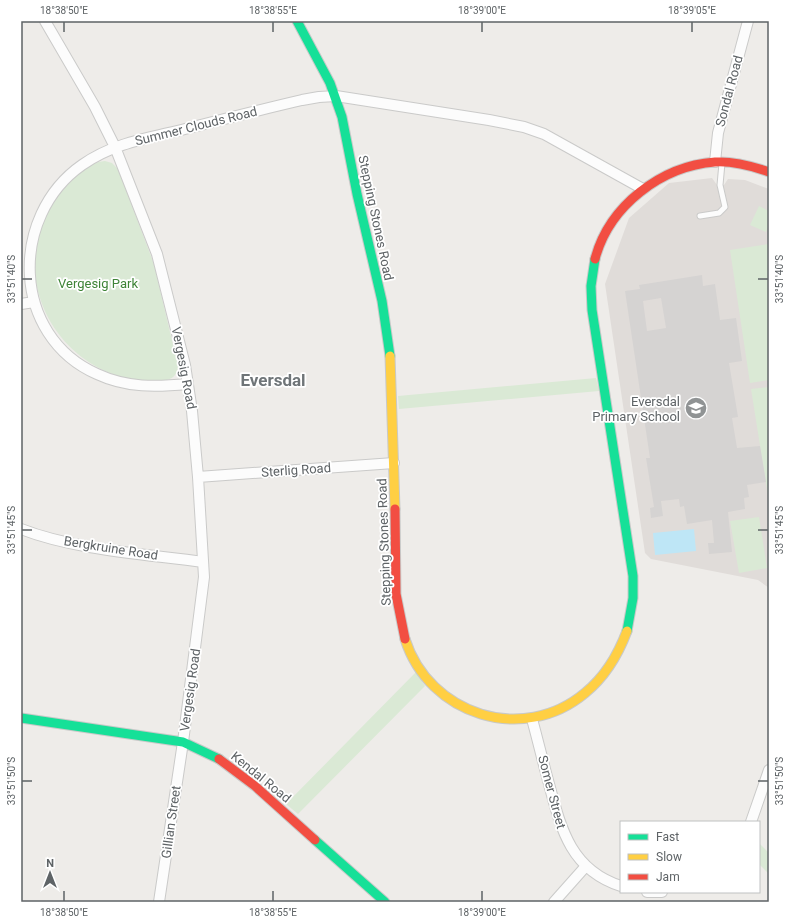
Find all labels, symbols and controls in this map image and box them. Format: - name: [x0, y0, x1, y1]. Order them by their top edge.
- text: 18°38'50"E: [40, 5, 88, 16]
- text: 18°38'55"E: [249, 5, 297, 16]
- text: 18°39'00"E: [458, 5, 506, 16]
- text: 18°39'05"E: [668, 5, 716, 16]
- street label: Sondal Road: [712, 54, 746, 128]
- street label: Summer Clouds Road: [133, 104, 259, 148]
- street label: Stepping Stones Road: [355, 154, 397, 282]
- text: 33°51'40"S: [6, 255, 17, 303]
- text: 33°51'40"S: [774, 255, 785, 303]
- park label: Vergesig Park: [58, 276, 138, 291]
- street label: Vergesig Road: [169, 326, 199, 410]
- district label: Eversdal: [240, 370, 306, 390]
- place label: Eversdal Primary School: [592, 394, 680, 424]
- school or university icon: Eversdal Primary School: [683, 395, 709, 421]
- street label: Sterlig Road: [261, 460, 331, 480]
- street label: Stepping Stones Road: [374, 478, 394, 606]
- text: 33°51'45"S: [6, 506, 17, 554]
- text: 33°51'45"S: [774, 506, 785, 554]
- street label: Bergkruine Road: [63, 533, 159, 563]
- street label: Vergesig Road: [177, 648, 203, 732]
- street label: Kendal Road: [228, 748, 294, 806]
- street label: Somer Street: [535, 754, 569, 830]
- text: 33°51'50"S: [6, 757, 17, 805]
- text: 33°51'50"S: [774, 757, 785, 805]
- street label: Gillian Street: [158, 785, 184, 859]
- legend: [620, 821, 760, 893]
- text: Fast: [656, 830, 679, 844]
- text: Slow: [656, 850, 682, 864]
- north arrow: [30, 853, 70, 893]
- text: N: [46, 857, 54, 870]
- text: Jam: [656, 870, 680, 884]
- text: 18°38'50"E: [40, 907, 88, 918]
- text: 18°38'55"E: [249, 907, 297, 918]
- text: 18°39'00"E: [458, 907, 506, 918]

